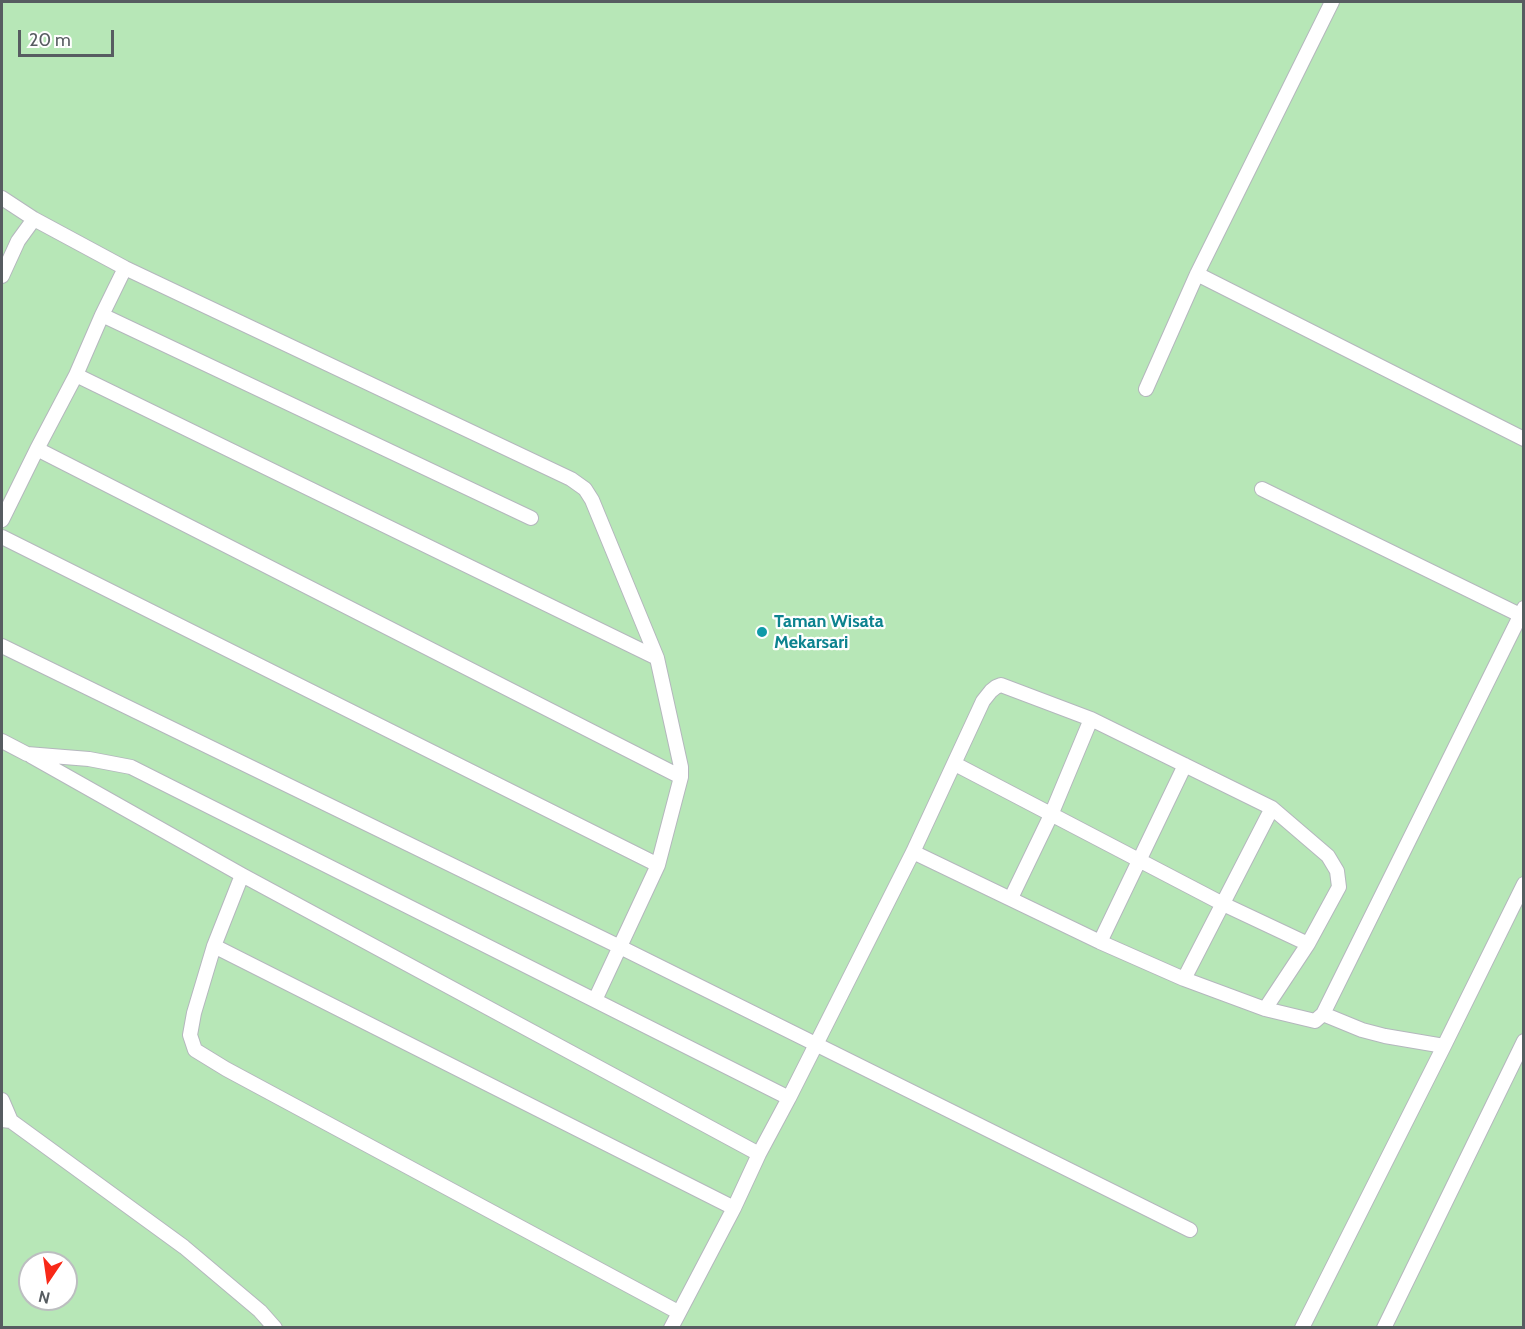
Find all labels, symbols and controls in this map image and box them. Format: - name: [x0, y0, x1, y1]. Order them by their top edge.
- scale bar: [21, 18, 117, 56]
- text: 20 m: [29, 29, 71, 51]
- place label: Taman Wisata Mekarsari: [774, 611, 884, 654]
- marker: Taman Wisata Mekarsari: [755, 625, 769, 639]
- north arrow: [18, 1251, 78, 1311]
- text: N: [37, 1287, 52, 1308]

